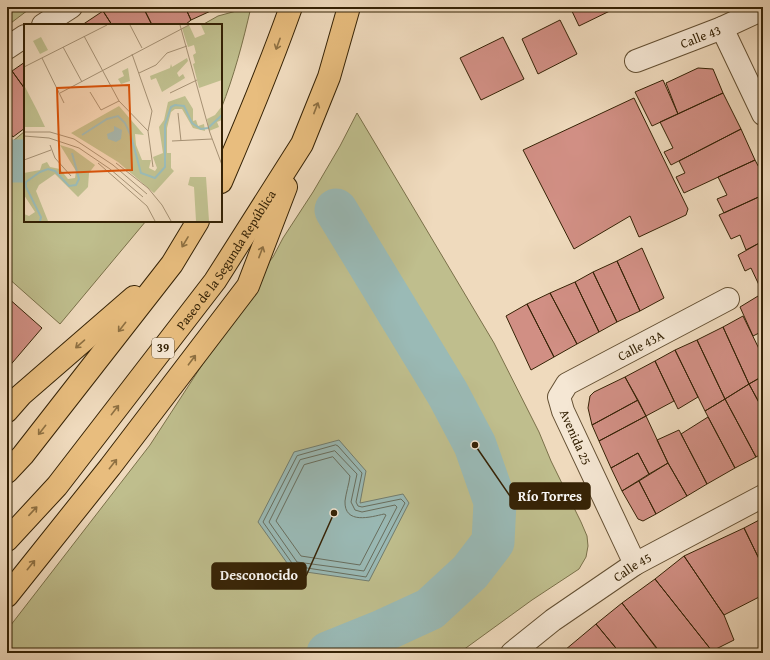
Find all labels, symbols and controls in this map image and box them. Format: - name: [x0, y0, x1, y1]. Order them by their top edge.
- street label: Calle 43: [678, 20, 724, 53]
- inset map: [24, 24, 222, 222]
- one-way arrow: [273, 37, 281, 49]
- one-way arrow: [313, 102, 321, 114]
- street label: Paseo de la Segunda República: [172, 186, 281, 334]
- one-way arrow: [181, 236, 189, 248]
- one-way arrow: [258, 246, 266, 258]
- one-way arrow: [118, 322, 127, 333]
- street label: Calle 43A: [614, 326, 667, 366]
- road number: 39: [152, 338, 174, 358]
- one-way arrow: [74, 340, 85, 349]
- one-way arrow: [187, 355, 196, 366]
- one-way arrow: [111, 405, 119, 416]
- street label: Avenida 25: [555, 406, 596, 468]
- one-way arrow: [38, 424, 47, 435]
- one-way arrow: [108, 458, 117, 469]
- callout: Río Torres: [510, 483, 590, 509]
- text: Río Torres: [518, 486, 582, 506]
- one-way arrow: [29, 506, 38, 517]
- street label: Calle 45: [609, 548, 655, 586]
- one-way arrow: [27, 560, 36, 571]
- callout: Desconocido: [212, 563, 306, 589]
- text: Desconocido: [220, 565, 299, 585]

